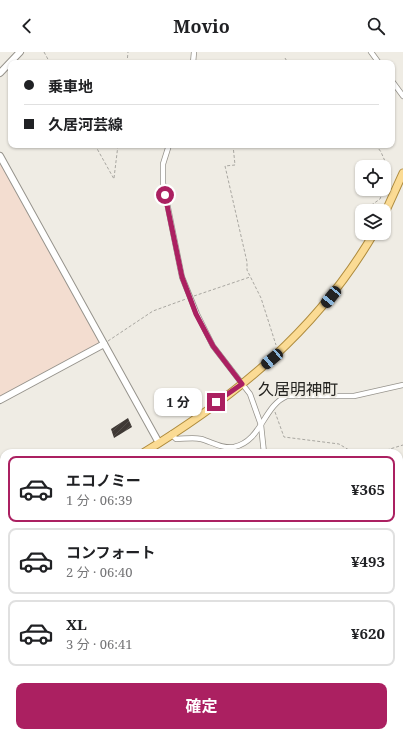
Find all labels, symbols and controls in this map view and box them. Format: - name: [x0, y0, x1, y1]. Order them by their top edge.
- text: Movio: [173, 14, 230, 38]
- icon: back: [16, 15, 38, 37]
- icon: search: [365, 15, 387, 37]
- text: 乗車地: [48, 76, 93, 96]
- text: 久居河芸線: [48, 114, 123, 134]
- map controls: [355, 160, 391, 240]
- button: locate: [355, 160, 391, 196]
- route start: [156, 186, 174, 204]
- button: layers: [355, 204, 391, 240]
- car: [319, 284, 343, 310]
- car: [259, 347, 285, 371]
- district label: 久居明神町: [258, 378, 338, 400]
- callout: 1 分: [154, 388, 202, 416]
- text: 1 分: [166, 393, 190, 411]
- route end: [207, 393, 225, 411]
- text: エコノミー: [66, 470, 141, 490]
- icon: car: [18, 471, 54, 507]
- text: ¥365: [351, 479, 385, 499]
- text: 1 分 · 06:39: [66, 491, 132, 509]
- text: コンフォート: [66, 542, 156, 562]
- icon: car: [18, 543, 54, 579]
- text: ¥493: [351, 551, 385, 571]
- text: 2 分 · 06:40: [66, 563, 132, 581]
- text: XL: [66, 614, 87, 634]
- icon: car: [18, 615, 54, 651]
- text: ¥620: [351, 623, 385, 643]
- text: 3 分 · 06:41: [66, 635, 132, 653]
- button: 確定: [16, 683, 387, 729]

